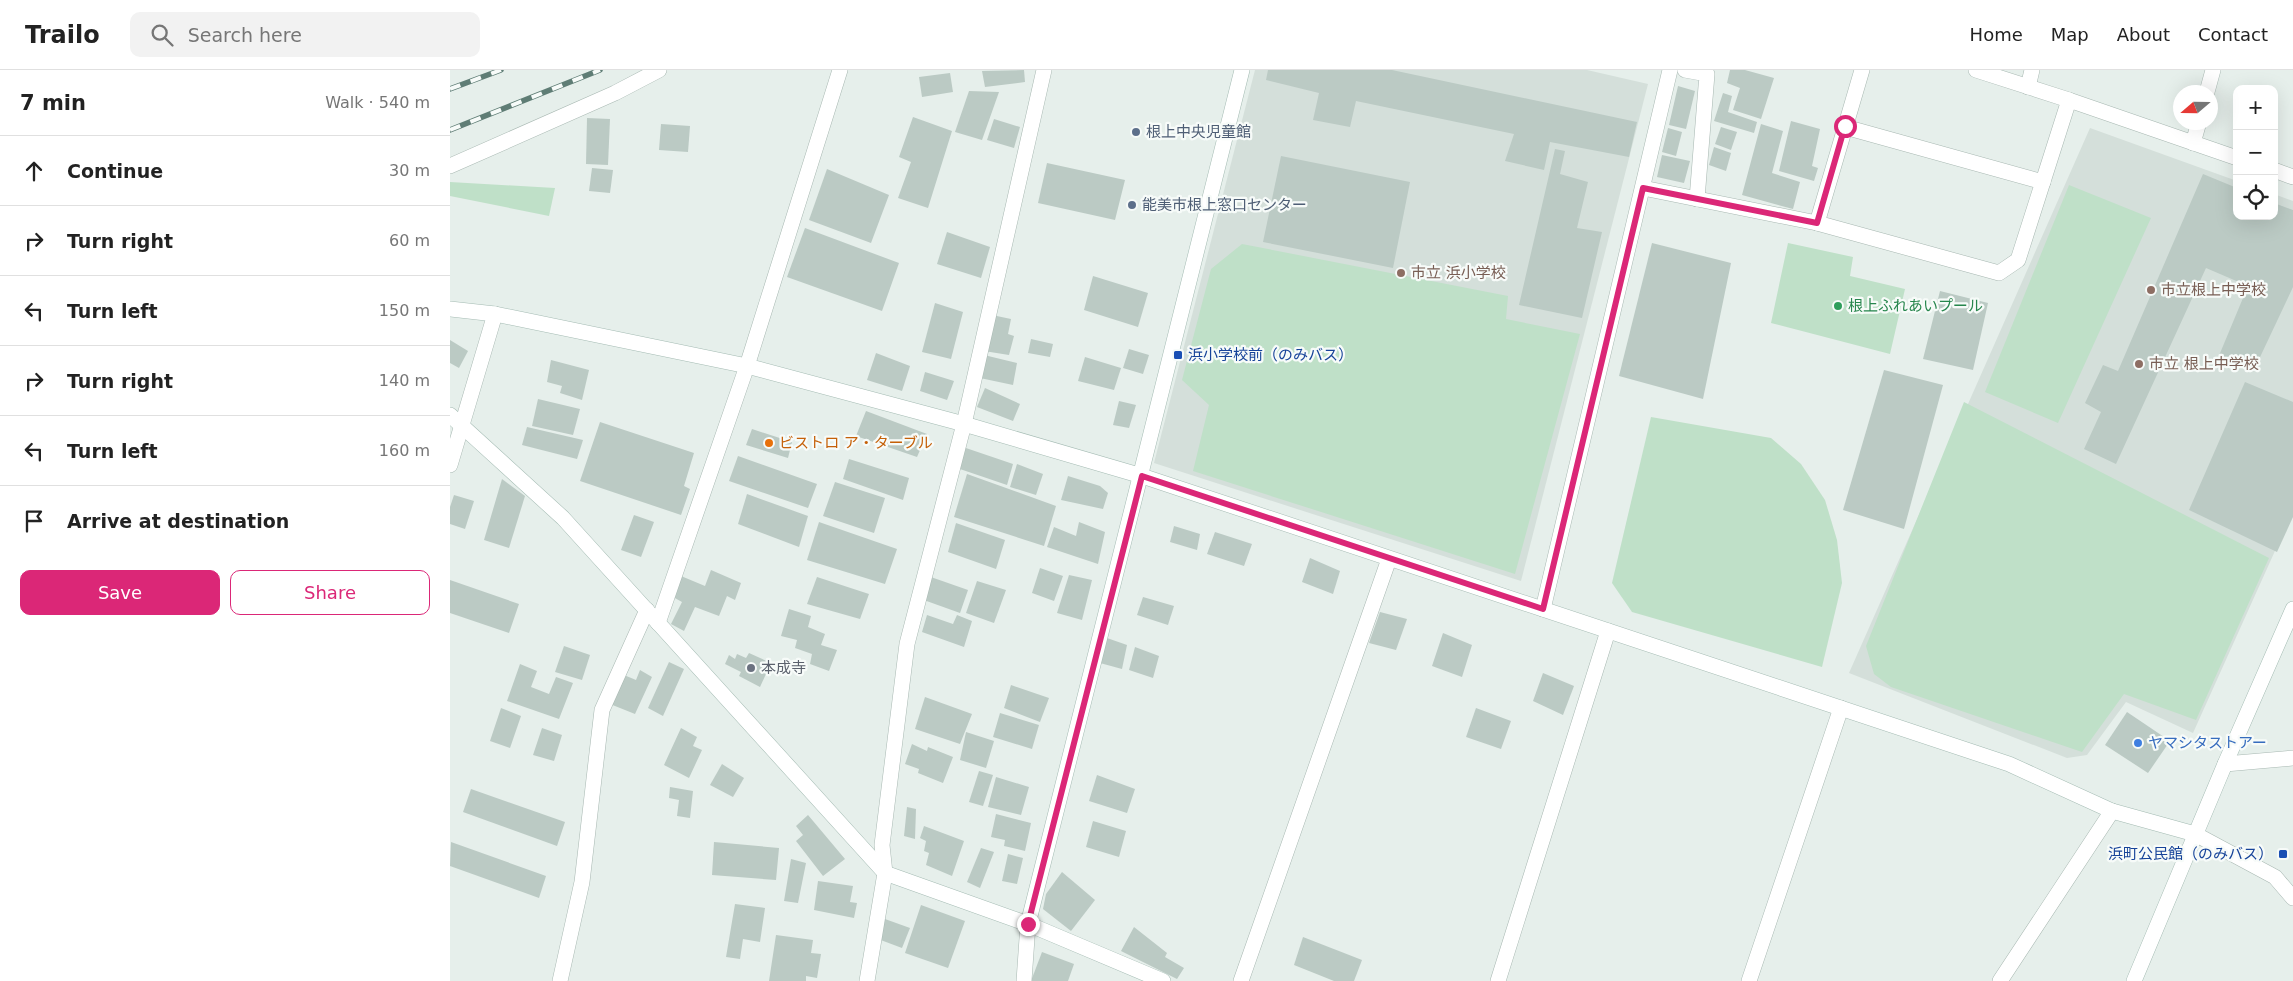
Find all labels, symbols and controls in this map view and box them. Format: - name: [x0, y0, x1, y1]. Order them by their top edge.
- search box: [130, 12, 480, 57]
- text: Trailo: [25, 21, 100, 49]
- icon: search: [148, 21, 176, 49]
- text: Search here: [188, 24, 302, 46]
- text: Home: [1970, 24, 2023, 45]
- text: Map: [2051, 24, 2089, 45]
- text: About: [2117, 24, 2170, 45]
- text: Contact: [2198, 24, 2268, 45]
- north arrow: [2173, 85, 2218, 130]
- map controls: [2233, 85, 2278, 220]
- button: +: [2233, 85, 2278, 130]
- text: 7 min: [20, 91, 86, 115]
- text: Walk · 540 m: [325, 93, 430, 112]
- route start: [1834, 115, 1857, 138]
- place label: 根上中央児童館: [1146, 123, 1251, 141]
- marker: 根上中央児童館: [1130, 126, 1142, 138]
- button: −: [2233, 130, 2278, 175]
- icon: ahead: [20, 157, 48, 185]
- text: Continue: [67, 160, 163, 182]
- text: 30 m: [389, 161, 430, 180]
- button: locate: [2233, 175, 2278, 220]
- place label: 能美市根上窓口センター: [1142, 196, 1307, 214]
- marker: 能美市根上窓口センター: [1126, 199, 1138, 211]
- icon: right: [20, 227, 48, 255]
- text: Turn right: [67, 230, 173, 252]
- text: 60 m: [389, 231, 430, 250]
- place label: 市立 浜小学校: [1411, 264, 1506, 282]
- marker: 市立 浜小学校: [1395, 267, 1407, 279]
- place label: 市立根上中学校: [2161, 281, 2266, 299]
- marker: 市立根上中学校: [2145, 284, 2157, 296]
- icon: left: [20, 297, 48, 325]
- place label: 根上ふれあいプール: [1848, 297, 1983, 315]
- text: Turn left: [67, 300, 158, 322]
- marker: 根上ふれあいプール: [1832, 300, 1844, 312]
- text: 150 m: [379, 301, 430, 320]
- place label: 浜小学校前（のみバス）: [1188, 346, 1353, 364]
- marker: 浜小学校前（のみバス）: [1172, 349, 1184, 361]
- place label: 市立 根上中学校: [2149, 355, 2259, 373]
- marker: 市立 根上中学校: [2133, 358, 2145, 370]
- icon: right: [20, 367, 48, 395]
- text: Turn right: [67, 370, 173, 392]
- text: 140 m: [379, 371, 430, 390]
- place label: ビストロ ア・ターブル: [779, 434, 933, 452]
- icon: left: [20, 437, 48, 465]
- marker: ビストロ ア・ターブル: [763, 437, 775, 449]
- text: Turn left: [67, 440, 158, 462]
- text: 160 m: [379, 441, 430, 460]
- icon: arrive: [20, 507, 48, 535]
- text: Arrive at destination: [67, 510, 289, 532]
- button: Save: [20, 570, 220, 615]
- button: Share: [230, 570, 430, 615]
- place label: 本成寺: [761, 659, 806, 677]
- marker: 本成寺: [745, 662, 757, 674]
- place label: ヤマシタストアー: [2148, 734, 2267, 752]
- marker: ヤマシタストアー: [2132, 737, 2144, 749]
- place label: 浜町公民館（のみバス）: [2108, 845, 2273, 863]
- marker: 浜町公民館（のみバス）: [2277, 848, 2289, 860]
- route end: [1017, 913, 1040, 936]

